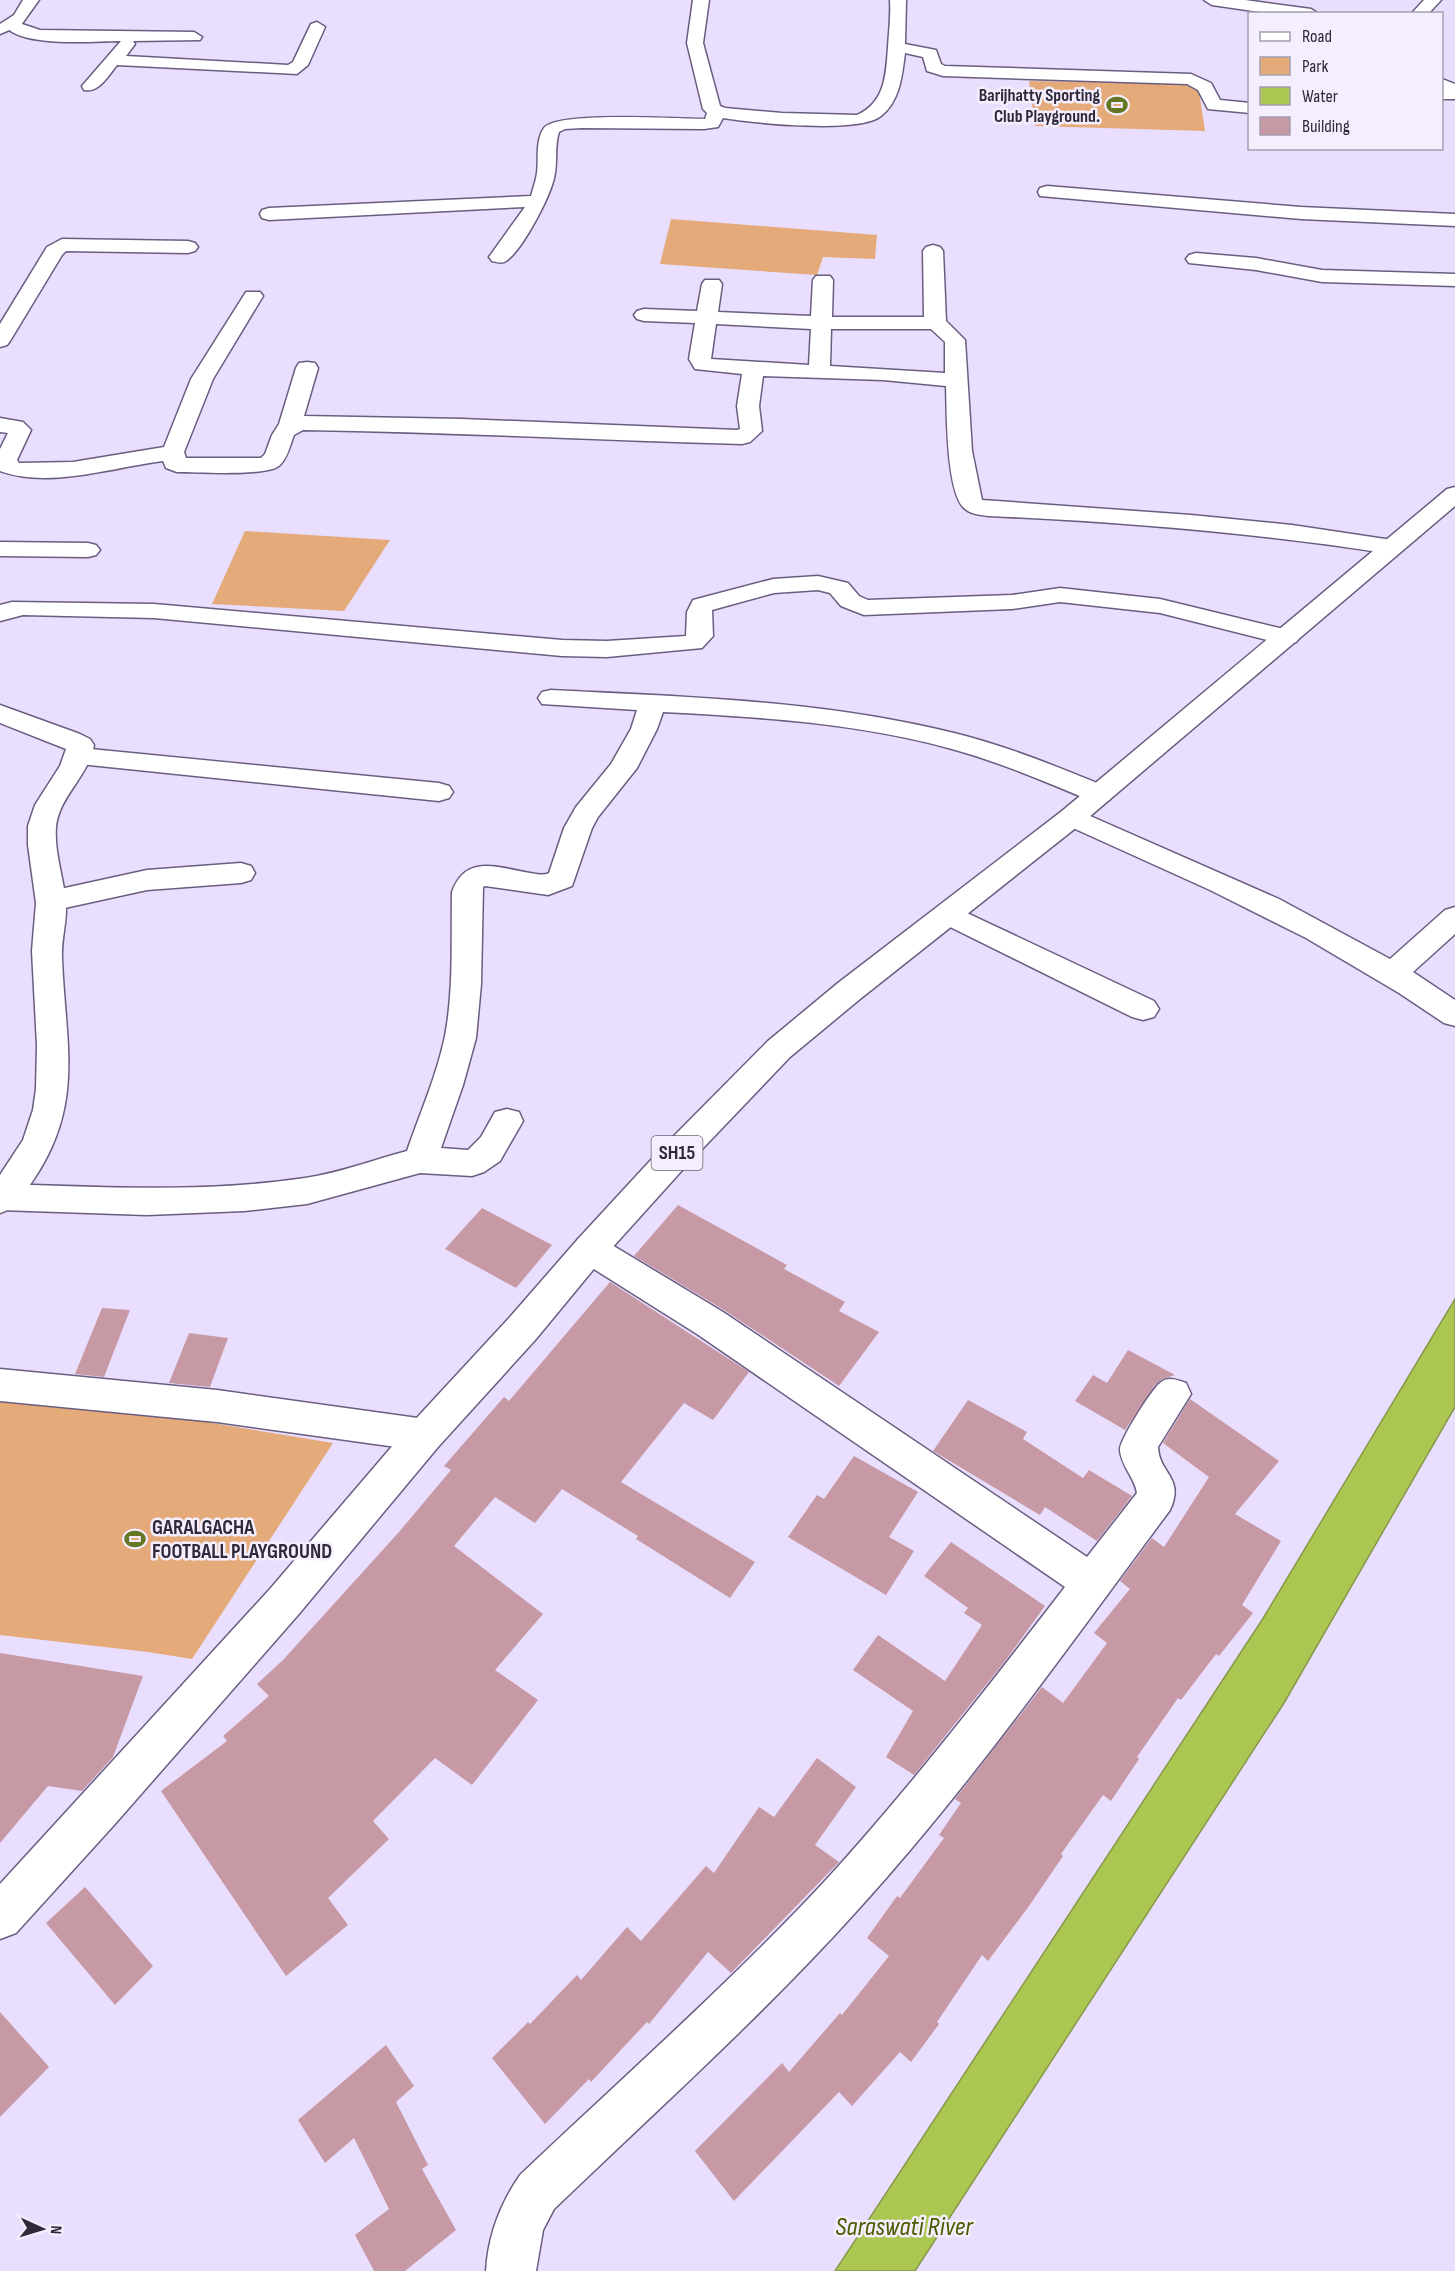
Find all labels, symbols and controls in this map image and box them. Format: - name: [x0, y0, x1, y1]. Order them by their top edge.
- legend: [1248, 12, 1443, 150]
- text: Road: [1302, 26, 1332, 47]
- text: Park: [1302, 56, 1328, 77]
- place label: Barijhatty Sporting Club Playground.: [979, 85, 1100, 127]
- text: Water: [1302, 86, 1338, 107]
- sports icon: Barijhatty Sporting Club Playground.: [1105, 93, 1129, 117]
- text: Building: [1302, 116, 1350, 137]
- road number: SH15: [652, 1136, 702, 1170]
- place label: GARALGACHA FOOTBALL PLAYGROUND: [152, 1515, 332, 1564]
- sports icon: GARALGACHA FOOTBALL PLAYGROUND: [123, 1527, 147, 1551]
- north arrow: [12, 2199, 72, 2259]
- water label: Saraswati River: [835, 2211, 974, 2243]
- text: N: [46, 2225, 65, 2235]

